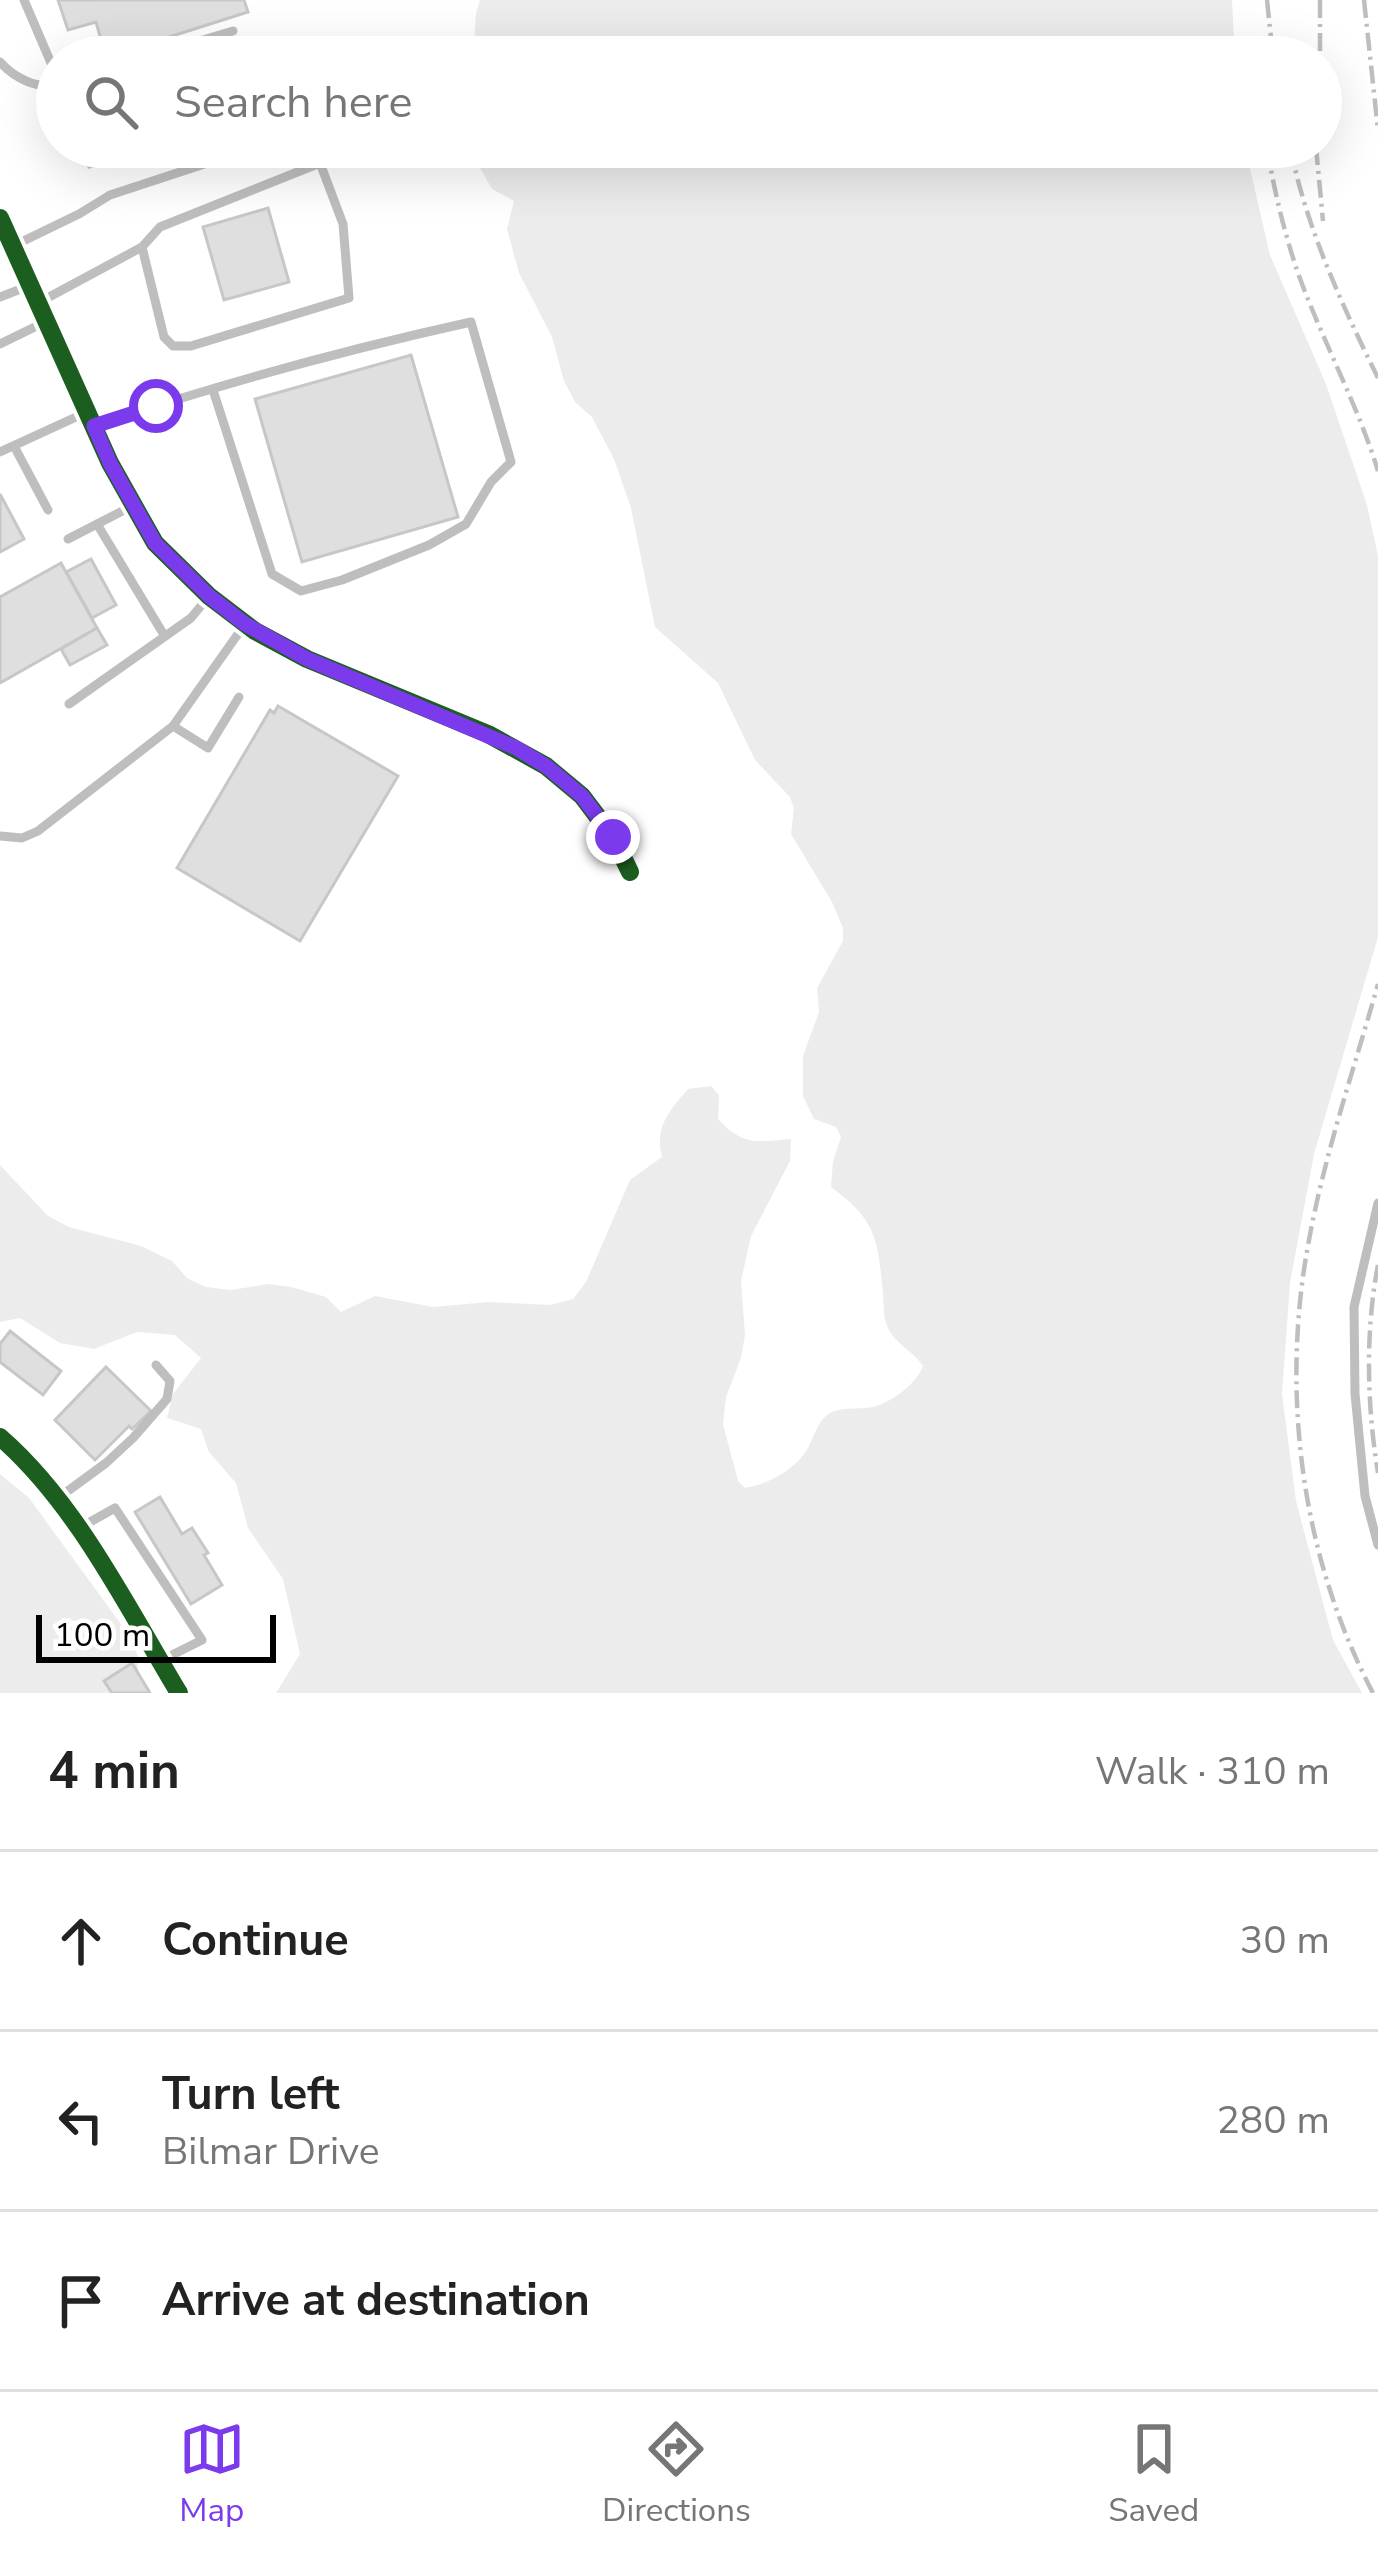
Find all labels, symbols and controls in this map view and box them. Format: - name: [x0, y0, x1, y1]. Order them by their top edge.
- search box: [36, 36, 1342, 168]
- icon: search: [78, 69, 144, 135]
- text: Search here: [174, 72, 413, 133]
- route start: [129, 379, 183, 433]
- route end: [586, 810, 640, 864]
- scale bar: [36, 1609, 276, 1662]
- text: 100 m: [54, 1613, 150, 1658]
- text: 4 min: [48, 1736, 180, 1806]
- text: Walk · 310 m: [1095, 1745, 1330, 1798]
- icon: ahead: [48, 1908, 114, 1974]
- text: Continue: [162, 1910, 349, 1971]
- text: 30 m: [1240, 1914, 1330, 1967]
- text: Turn left: [162, 2064, 340, 2125]
- icon: left: [48, 2088, 114, 2154]
- text: 280 m: [1216, 2094, 1330, 2147]
- text: Bilmar Drive: [162, 2125, 380, 2178]
- icon: arrive: [48, 2268, 114, 2334]
- text: Arrive at destination: [162, 2270, 590, 2331]
- tab: Map: [179, 2416, 245, 2533]
- tab: Directions: [602, 2416, 751, 2533]
- tab: Saved: [1108, 2416, 1199, 2533]

